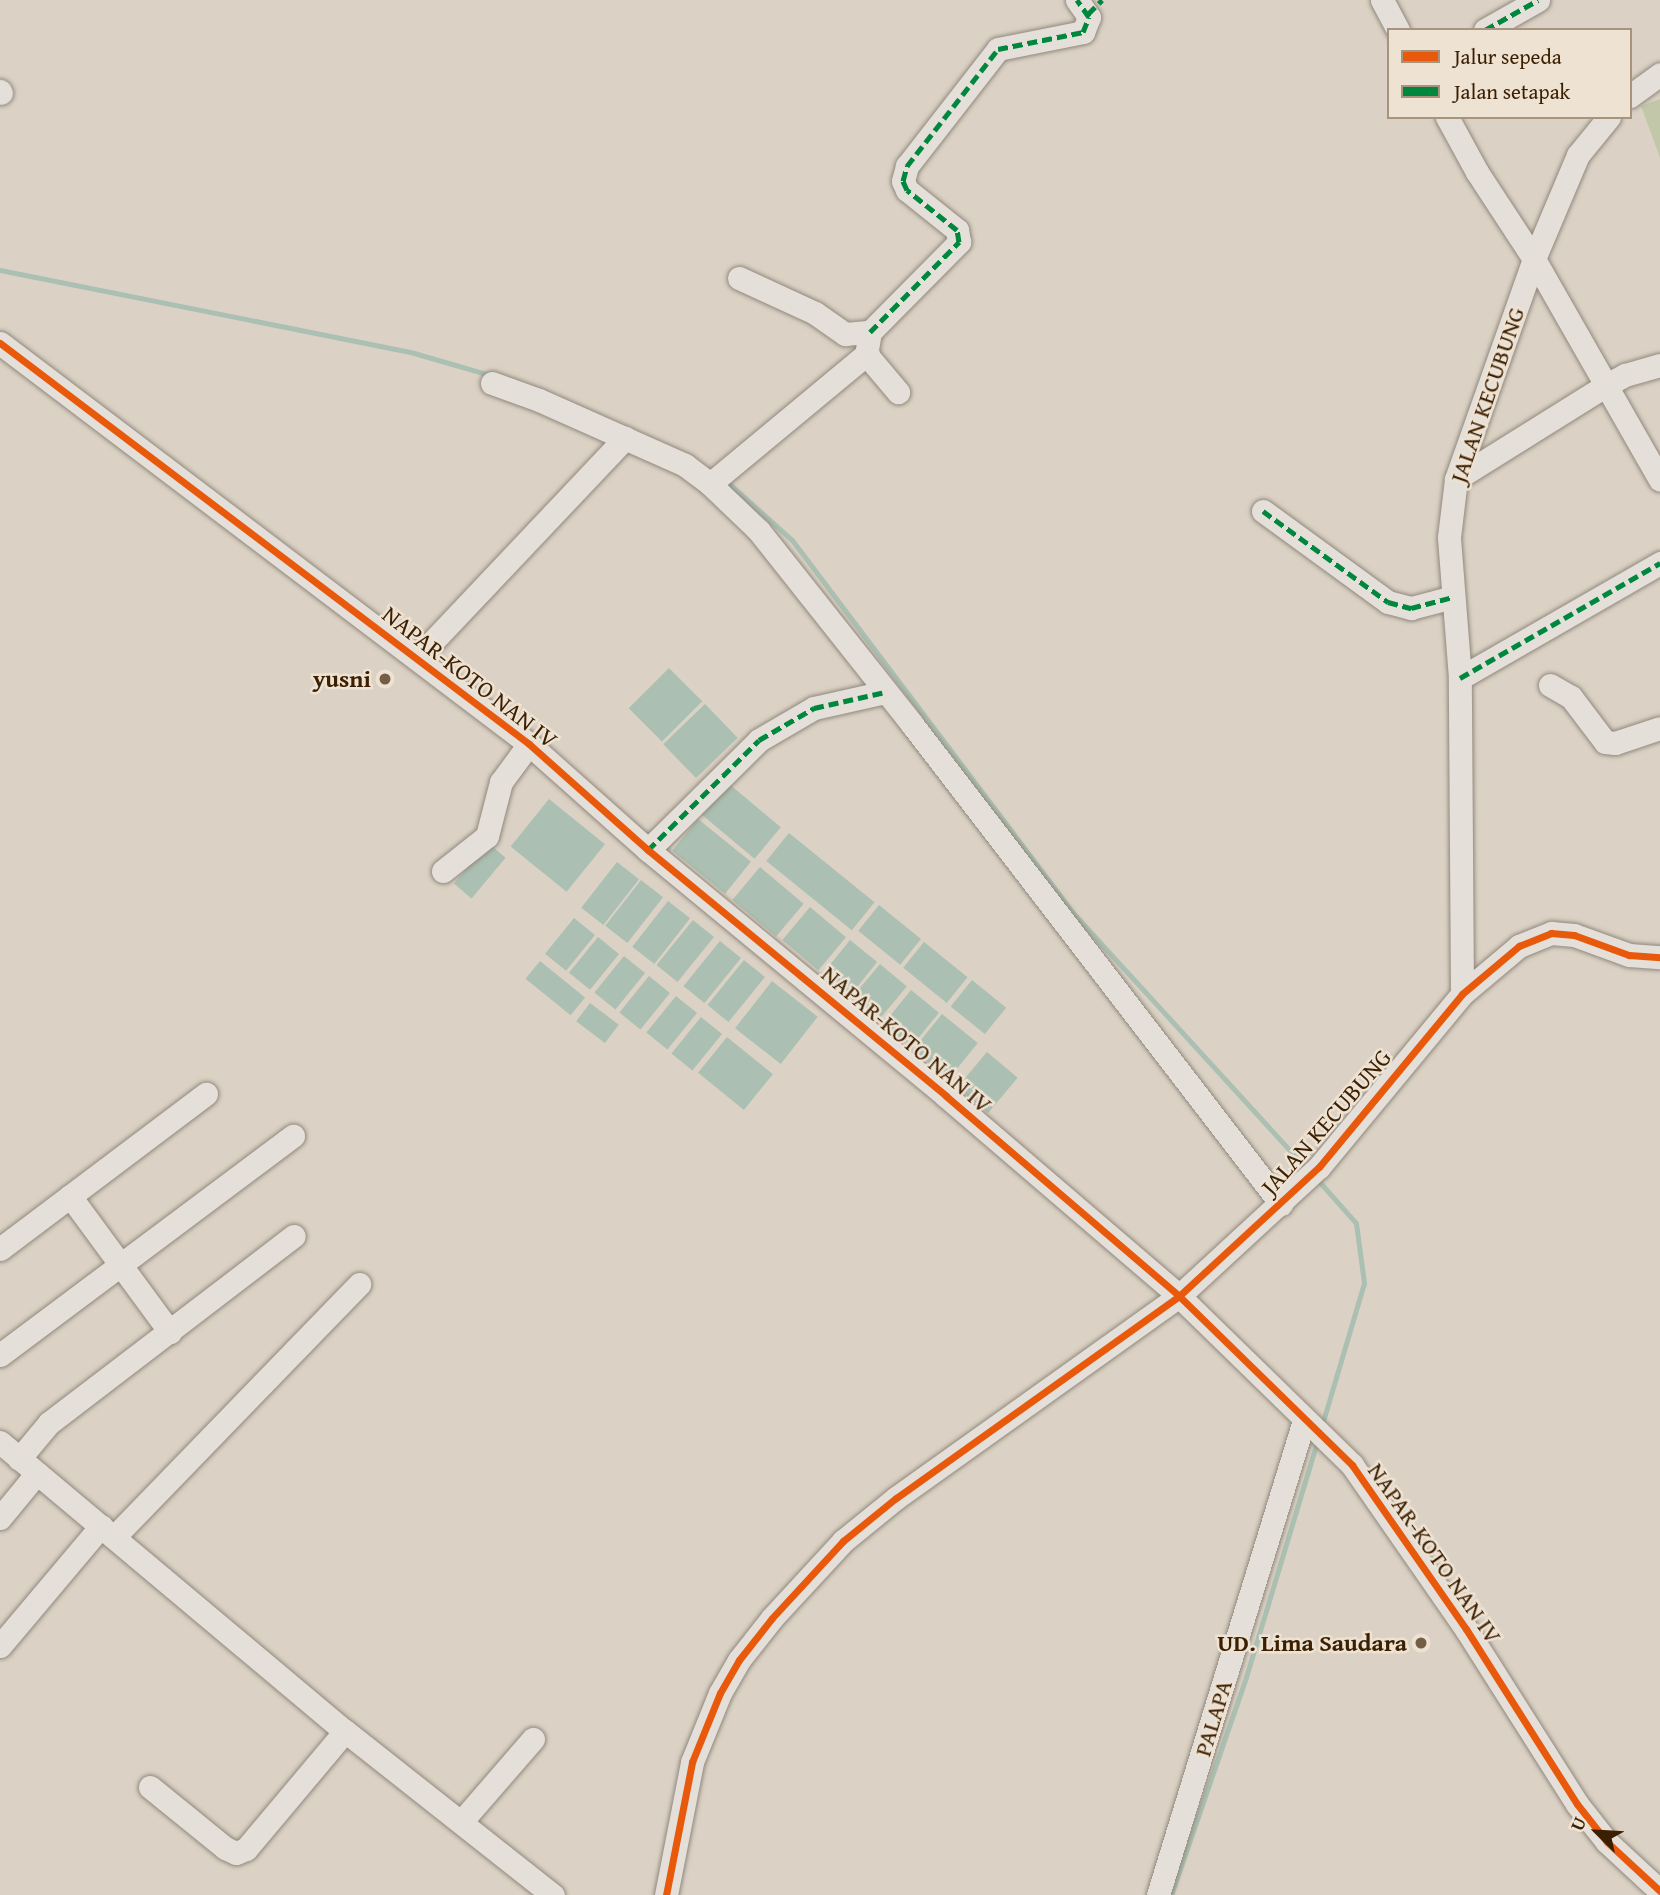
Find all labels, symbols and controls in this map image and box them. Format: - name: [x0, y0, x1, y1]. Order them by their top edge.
- legend: [1387, 28, 1632, 119]
- text: Jalur sepeda: [1454, 41, 1562, 72]
- text: Jalan setapak: [1454, 76, 1570, 107]
- street label: JALAN KECUBUNG: [1443, 303, 1531, 487]
- street label: NAPAR-KOTO NAN IV: [377, 600, 563, 754]
- place label: yusni: [313, 665, 371, 693]
- marker: yusni: [377, 671, 393, 687]
- street label: NAPAR-KOTO NAN IV: [816, 959, 998, 1119]
- street label: JALAN KECUBUNG: [1255, 1043, 1397, 1201]
- street label: NAPAR-KOTO NAN IV: [1362, 1457, 1508, 1649]
- place label: UD. Lima Saudara: [1217, 1629, 1407, 1657]
- marker: UD. Lima Saudara: [1413, 1635, 1429, 1651]
- street label: PALAPA: [1188, 1676, 1238, 1760]
- north arrow: [1562, 1797, 1632, 1867]
- text: U: [1562, 1812, 1593, 1835]

